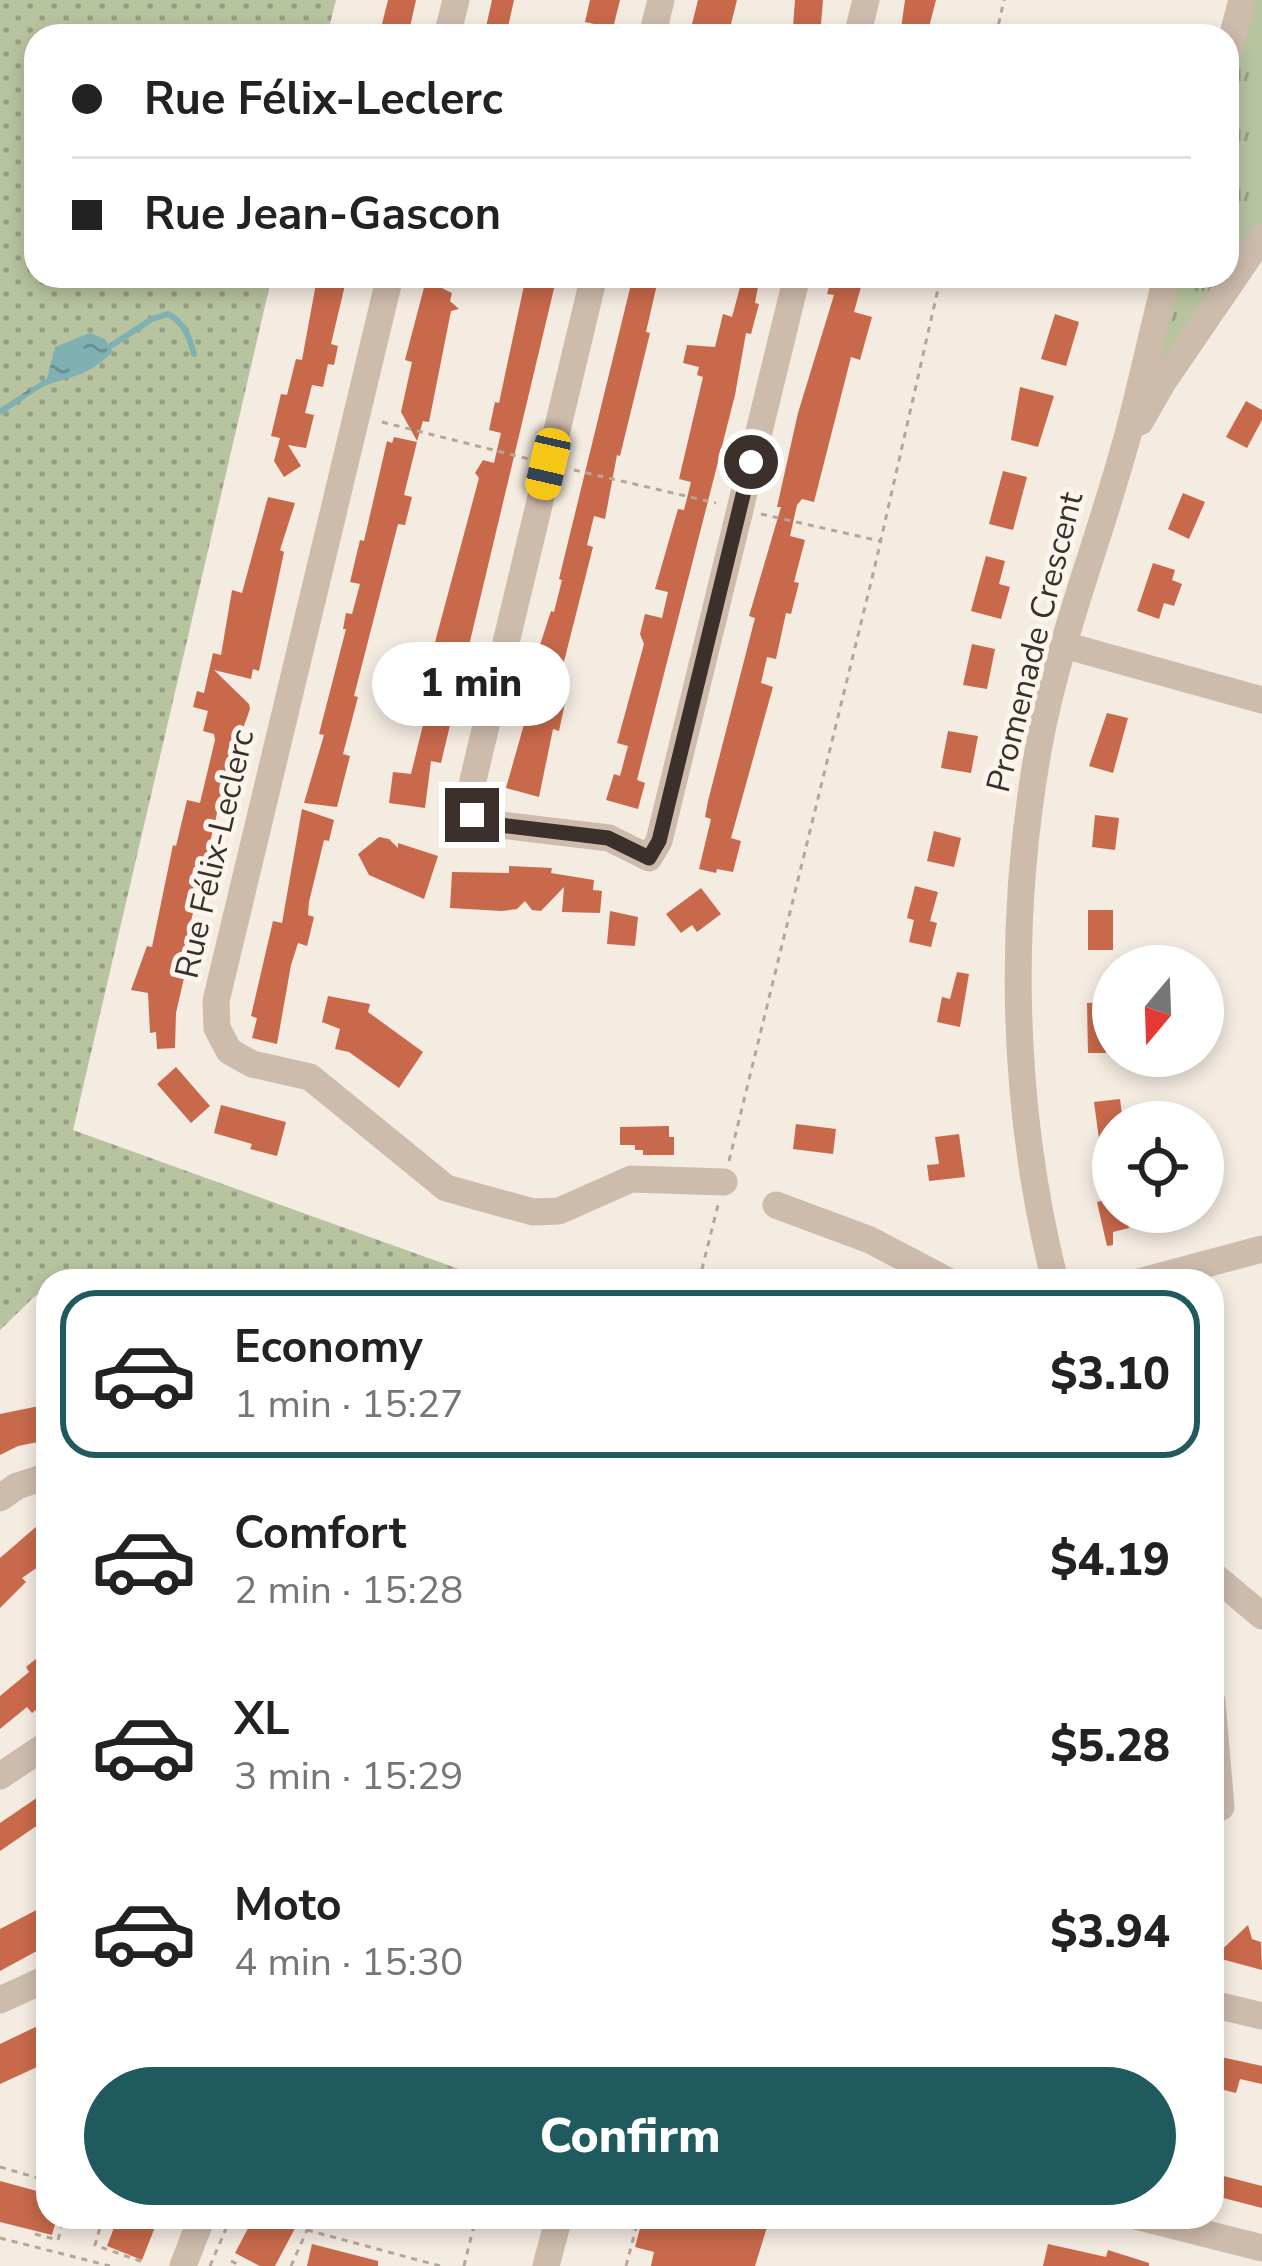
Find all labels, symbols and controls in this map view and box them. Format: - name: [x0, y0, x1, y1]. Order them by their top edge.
- text: Rue Félix-Leclerc: [144, 69, 503, 130]
- text: Rue Jean-Gascon: [144, 184, 501, 245]
- car: [522, 425, 574, 503]
- route start: [724, 435, 778, 489]
- street label: Promenade Crescent: [976, 487, 1094, 797]
- callout: 1 min: [373, 641, 571, 725]
- text: 1 min: [420, 657, 522, 710]
- street label: Rue Félix-Leclerc: [165, 725, 265, 983]
- route end: [445, 788, 499, 842]
- north arrow: [1092, 945, 1224, 1077]
- map controls: [1092, 945, 1224, 1233]
- button: locate: [1092, 1101, 1224, 1233]
- text: Economy: [234, 1317, 423, 1378]
- icon: car: [90, 1320, 198, 1428]
- text: $3.10: [1050, 1344, 1170, 1405]
- text: 1 min · 15:27: [234, 1378, 463, 1431]
- text: Comfort: [234, 1503, 406, 1564]
- icon: car: [90, 1506, 198, 1614]
- text: $4.19: [1050, 1530, 1170, 1591]
- text: 2 min · 15:28: [234, 1564, 463, 1617]
- text: XL: [234, 1689, 290, 1750]
- icon: car: [90, 1692, 198, 1800]
- text: $5.28: [1050, 1716, 1170, 1777]
- text: 3 min · 15:29: [234, 1750, 463, 1803]
- text: Moto: [234, 1875, 342, 1936]
- icon: car: [90, 1878, 198, 1986]
- text: $3.94: [1050, 1902, 1170, 1963]
- text: 4 min · 15:30: [234, 1936, 463, 1989]
- button: Confirm: [84, 2067, 1176, 2205]

